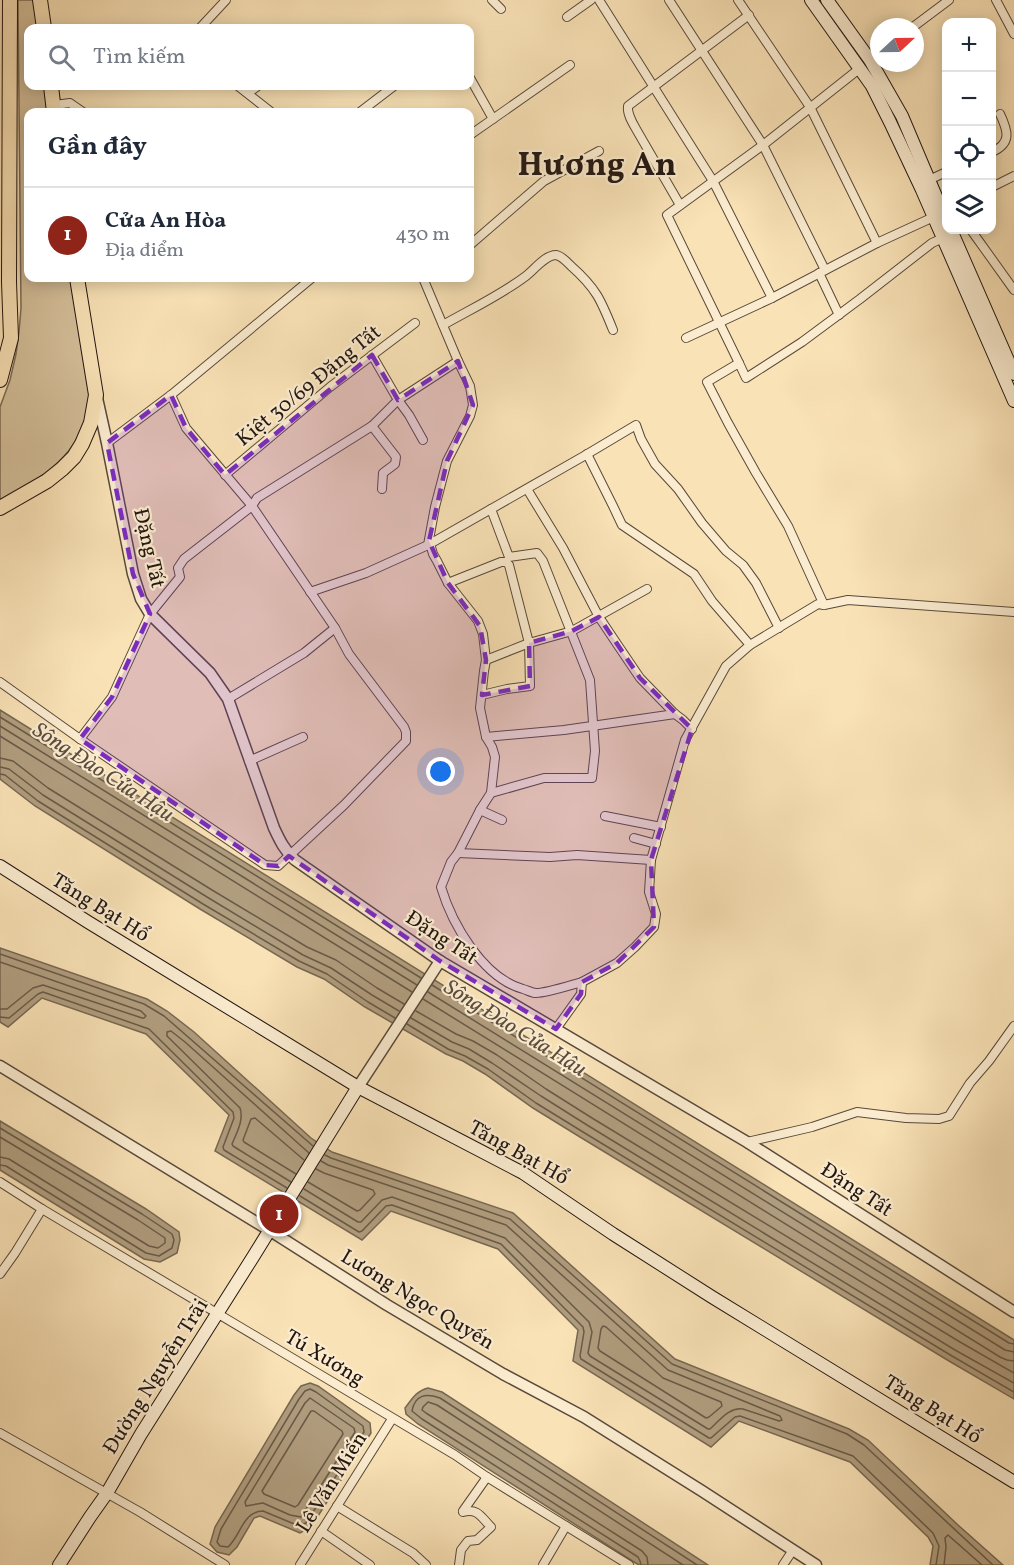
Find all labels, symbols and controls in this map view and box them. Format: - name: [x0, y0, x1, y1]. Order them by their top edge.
- north arrow: [870, 18, 924, 72]
- map controls: [942, 18, 996, 234]
- button: +: [942, 18, 996, 72]
- search box: [24, 24, 474, 90]
- icon: search: [45, 41, 78, 74]
- text: Tìm kiếm: [93, 42, 186, 73]
- button: −: [942, 72, 996, 126]
- button: locate: [942, 126, 996, 180]
- text: Gần đây: [48, 129, 147, 165]
- district label: Hương An: [517, 144, 677, 190]
- button: layers: [942, 180, 996, 234]
- text: Cửa An Hòa: [105, 206, 226, 237]
- text: 1: [63, 221, 72, 249]
- text: 430 m: [395, 221, 450, 249]
- text: Địa điểm: [105, 237, 184, 265]
- street label: Kiệt 30/69 Đặng Tất: [230, 319, 388, 454]
- street label: Đặng Tất: [125, 506, 172, 591]
- water label: Sông Đào Cửa Hậu: [26, 716, 179, 831]
- your location: [426, 757, 455, 786]
- street label: Tăng Bạt Hổ: [46, 867, 155, 950]
- street label: Đặng Tất: [399, 904, 483, 973]
- water label: Sông Đào Cửa Hậu: [437, 973, 592, 1085]
- street label: Tăng Bạt Hổ: [463, 1114, 574, 1193]
- street label: Đặng Tất: [814, 1156, 898, 1225]
- pin: 1: [260, 1192, 298, 1236]
- street label: Lương Ngọc Quyến: [335, 1243, 500, 1358]
- street label: Đường Nguyễn Trãi: [97, 1293, 216, 1460]
- street label: Tú Xương: [279, 1323, 369, 1393]
- street label: Tăng Bạt Hổ: [878, 1369, 987, 1452]
- street label: Lê Văn Miến: [290, 1427, 375, 1539]

